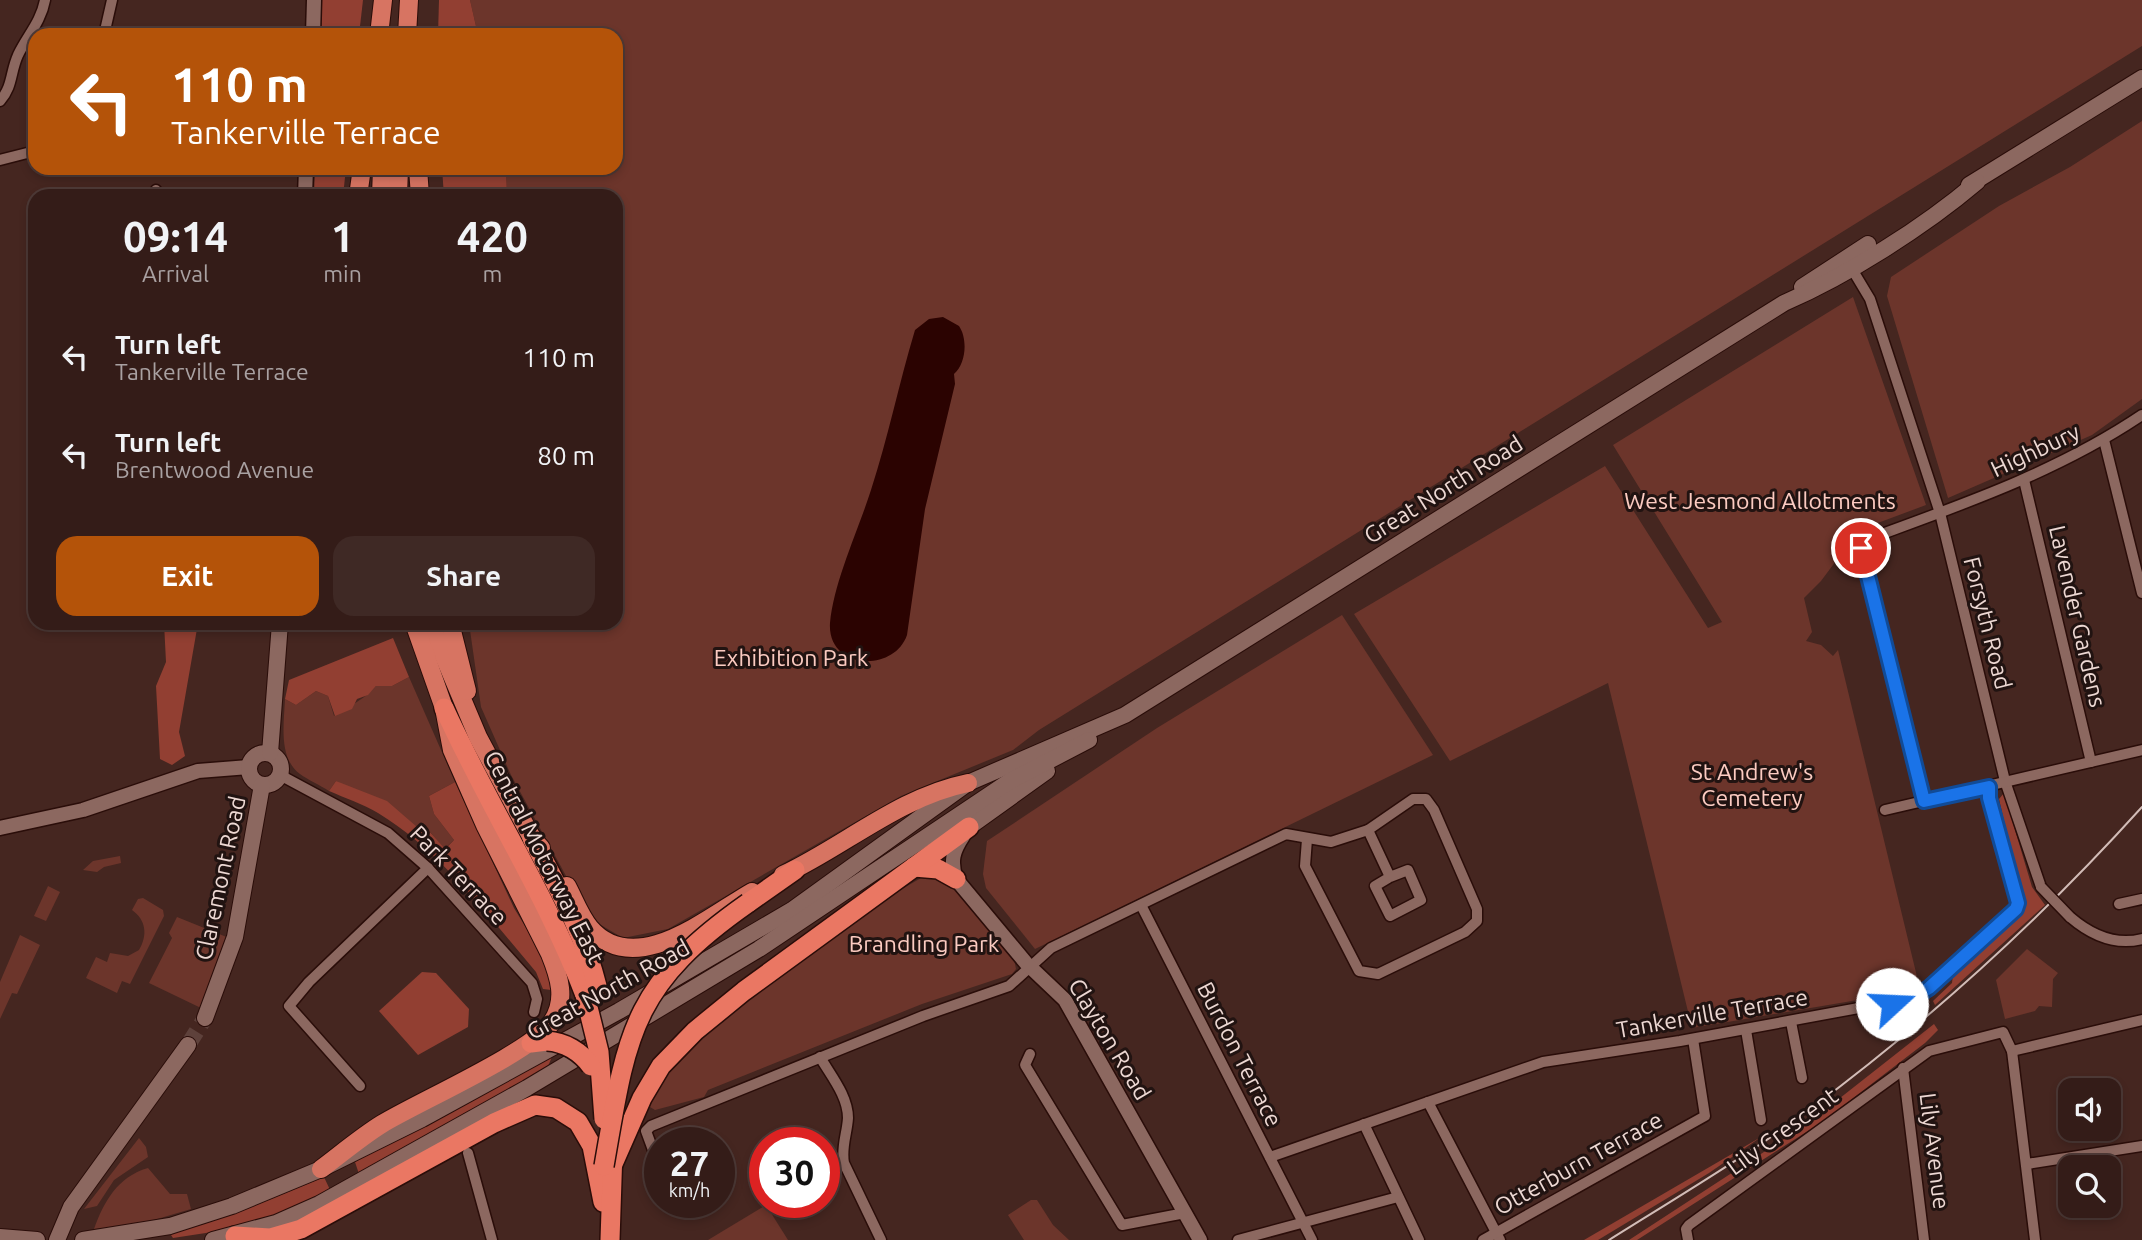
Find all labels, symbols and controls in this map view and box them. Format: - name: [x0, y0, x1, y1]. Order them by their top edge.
- icon: left: [56, 56, 147, 147]
- text: 110 m: [171, 56, 308, 111]
- text: Tankerville Terrace: [171, 114, 441, 150]
- text: 09:14: [123, 213, 228, 260]
- text: 1: [331, 213, 354, 260]
- text: 420: [457, 213, 528, 260]
- text: Arrival: [142, 261, 209, 286]
- text: min: [323, 261, 362, 286]
- text: m: [482, 261, 502, 286]
- text: Turn left: [115, 330, 221, 359]
- icon: left: [56, 338, 94, 376]
- text: 110 m: [523, 343, 595, 372]
- text: Tankerville Terrace: [115, 359, 309, 384]
- street label: Highbury: [1987, 419, 2083, 481]
- text: Turn left: [115, 428, 221, 457]
- street label: Great North Road: [1359, 430, 1527, 548]
- icon: left: [56, 436, 94, 474]
- text: 80 m: [537, 441, 595, 470]
- text: Brentwood Avenue: [115, 457, 314, 482]
- park label: West Jesmond Allotments: [1624, 488, 1896, 513]
- pin: [1831, 518, 1891, 578]
- street label: Lavender Gardens: [2045, 523, 2111, 709]
- icon: arrive: [1842, 529, 1880, 567]
- button: Exit: [56, 536, 319, 616]
- button: Share: [333, 536, 595, 616]
- street label: Forsyth Road: [1959, 554, 2017, 692]
- park label: Exhibition Park: [714, 645, 869, 670]
- street label: Central Motorway East: [480, 746, 610, 968]
- park label: St Andrew's Cemetery: [1691, 759, 1813, 810]
- street label: Claremont Road: [190, 794, 250, 962]
- street label: Park Terrace: [406, 820, 512, 930]
- park label: Brandling Park: [849, 931, 1000, 956]
- street label: Great North Road: [522, 934, 694, 1044]
- position arrow: [1855, 967, 1929, 1041]
- street label: Clayton Road: [1064, 974, 1156, 1104]
- street label: Burdon Terrace: [1193, 978, 1287, 1130]
- street label: Tankerville Terrace: [1614, 984, 1810, 1042]
- map controls: [2058, 1078, 2121, 1218]
- button: sound: [2058, 1078, 2121, 1141]
- street label: Lily Crescent: [1722, 1082, 1842, 1180]
- street label: Lily Avenue: [1915, 1091, 1955, 1211]
- street label: Otterburn Terrace: [1490, 1107, 1666, 1219]
- speed limit sign: 30: [749, 1127, 840, 1218]
- text: 27: [670, 1143, 709, 1183]
- button: search: [2058, 1155, 2121, 1218]
- text: km/h: [669, 1180, 710, 1200]

